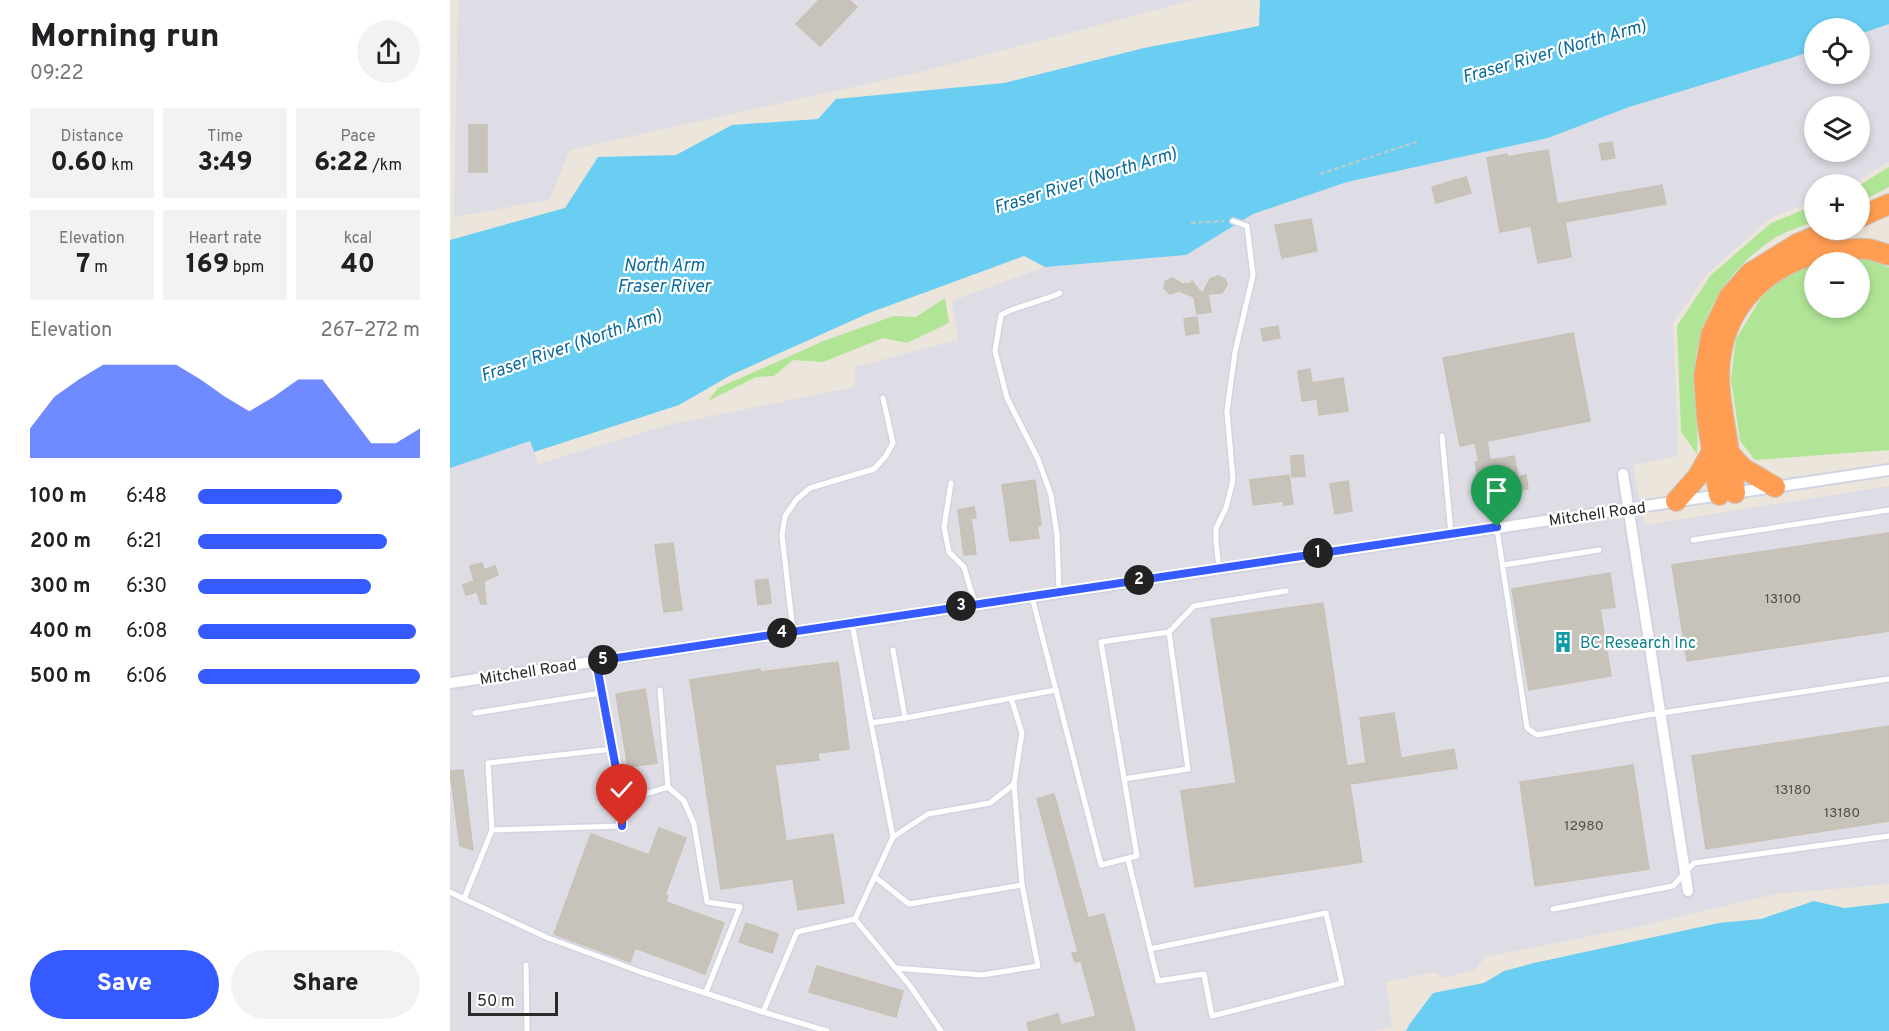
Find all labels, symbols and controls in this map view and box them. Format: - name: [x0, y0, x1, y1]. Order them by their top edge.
- water label: Fraser River (North Arm): [1460, 15, 1649, 90]
- text: Morning run: [30, 17, 220, 59]
- map controls: [1804, 18, 1870, 318]
- button: locate: [1804, 18, 1870, 84]
- button: share: [357, 20, 420, 83]
- text: 09:22: [30, 61, 84, 87]
- button: layers: [1804, 96, 1870, 162]
- text: Distance: [61, 127, 123, 147]
- text: Time: [207, 127, 243, 147]
- text: Pace: [340, 127, 376, 147]
- water label: Fraser River (North Arm): [991, 143, 1180, 220]
- text: 0.60: [51, 147, 108, 180]
- text: 3:49: [197, 147, 253, 180]
- text: 6:22: [314, 147, 368, 180]
- text: km: [108, 156, 134, 176]
- text: /km: [368, 156, 402, 176]
- button: +: [1804, 174, 1870, 240]
- text: Elevation: [59, 229, 125, 249]
- text: Heart rate: [188, 229, 262, 249]
- text: kcal: [344, 229, 372, 249]
- text: 7: [76, 249, 90, 282]
- text: 169: [186, 249, 229, 282]
- text: 40: [341, 249, 375, 282]
- button: −: [1804, 252, 1870, 318]
- water label: North Arm Fraser River: [617, 255, 713, 299]
- text: m: [90, 258, 108, 278]
- text: bpm: [229, 258, 264, 278]
- water label: Fraser River (North Arm): [478, 305, 665, 388]
- text: Elevation: [30, 318, 112, 344]
- text: 267–272 m: [321, 318, 420, 344]
- pin: [1471, 465, 1522, 527]
- icon: arrive: [1480, 474, 1513, 507]
- text: 100 m: [30, 484, 87, 510]
- text: 6:48: [126, 484, 167, 510]
- street label: Mitchell Road: [1547, 498, 1647, 532]
- text: 200 m: [30, 529, 91, 555]
- text: 6:21: [126, 529, 162, 555]
- pin: 1: [1303, 538, 1333, 568]
- text: 1: [1315, 543, 1321, 563]
- pin: 2: [1124, 565, 1154, 595]
- text: 2: [1134, 570, 1144, 590]
- text: 300 m: [30, 574, 91, 600]
- text: 6:30: [126, 574, 167, 600]
- pin: 3: [946, 591, 976, 621]
- house number: 13100: [1765, 591, 1801, 608]
- text: 3: [956, 596, 966, 616]
- pin: 4: [767, 618, 797, 648]
- text: 400 m: [30, 619, 92, 645]
- text: 6:08: [126, 619, 168, 645]
- text: 4: [777, 623, 787, 643]
- building icon: BC Research Inc: [1551, 630, 1575, 654]
- place label: BC Research Inc: [1580, 634, 1696, 654]
- pin: 5: [588, 645, 618, 675]
- text: 5: [598, 650, 608, 670]
- street label: Mitchell Road: [478, 655, 578, 691]
- text: 500 m: [30, 664, 91, 690]
- text: 6:06: [126, 664, 167, 690]
- pin: [596, 764, 647, 826]
- icon: check: [605, 773, 638, 806]
- house number: 13180: [1775, 782, 1811, 799]
- house number: 13180: [1824, 805, 1860, 822]
- house number: 12980: [1564, 818, 1604, 835]
- button: Save: [30, 950, 219, 1019]
- button: Share: [231, 950, 420, 1019]
- scale bar: [468, 989, 558, 1016]
- text: 50 m: [477, 992, 515, 1012]

